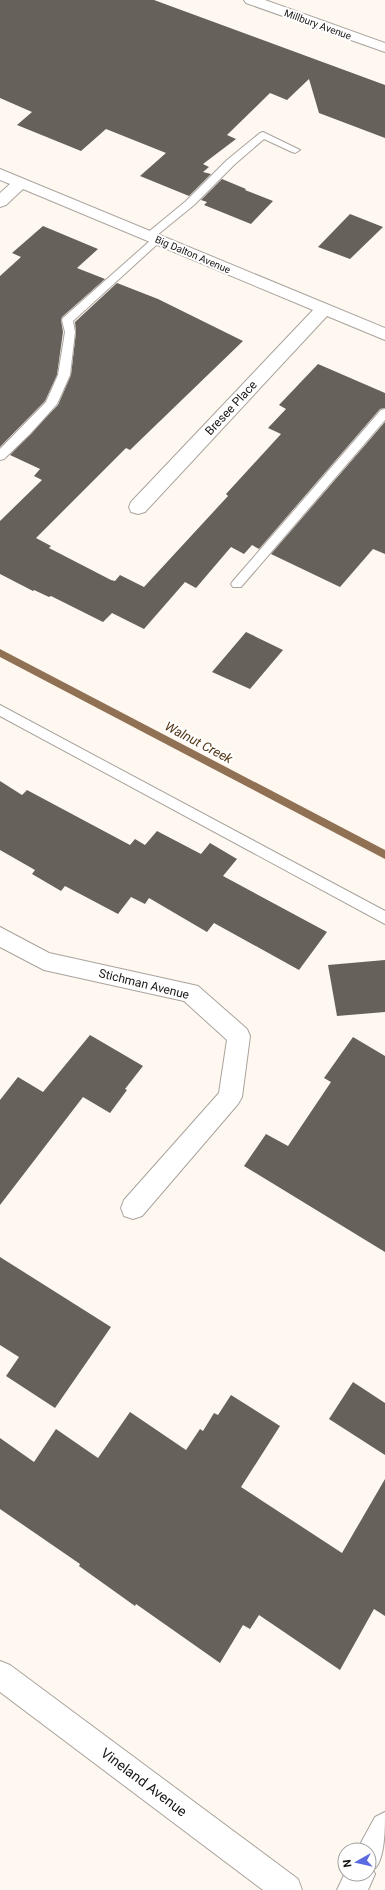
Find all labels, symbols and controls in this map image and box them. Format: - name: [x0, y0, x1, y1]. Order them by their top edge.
- street label: Millbury Avenue: [283, 7, 353, 42]
- street label: Big Dalton Avenue: [153, 234, 232, 275]
- street label: Bresee Place: [202, 378, 260, 438]
- water label: Walnut Creek: [162, 718, 236, 767]
- street label: Stichman Avenue: [97, 966, 191, 1002]
- street label: Vineland Avenue: [98, 1745, 190, 1819]
- north arrow: [337, 1842, 377, 1882]
- text: N: [341, 1858, 355, 1868]

